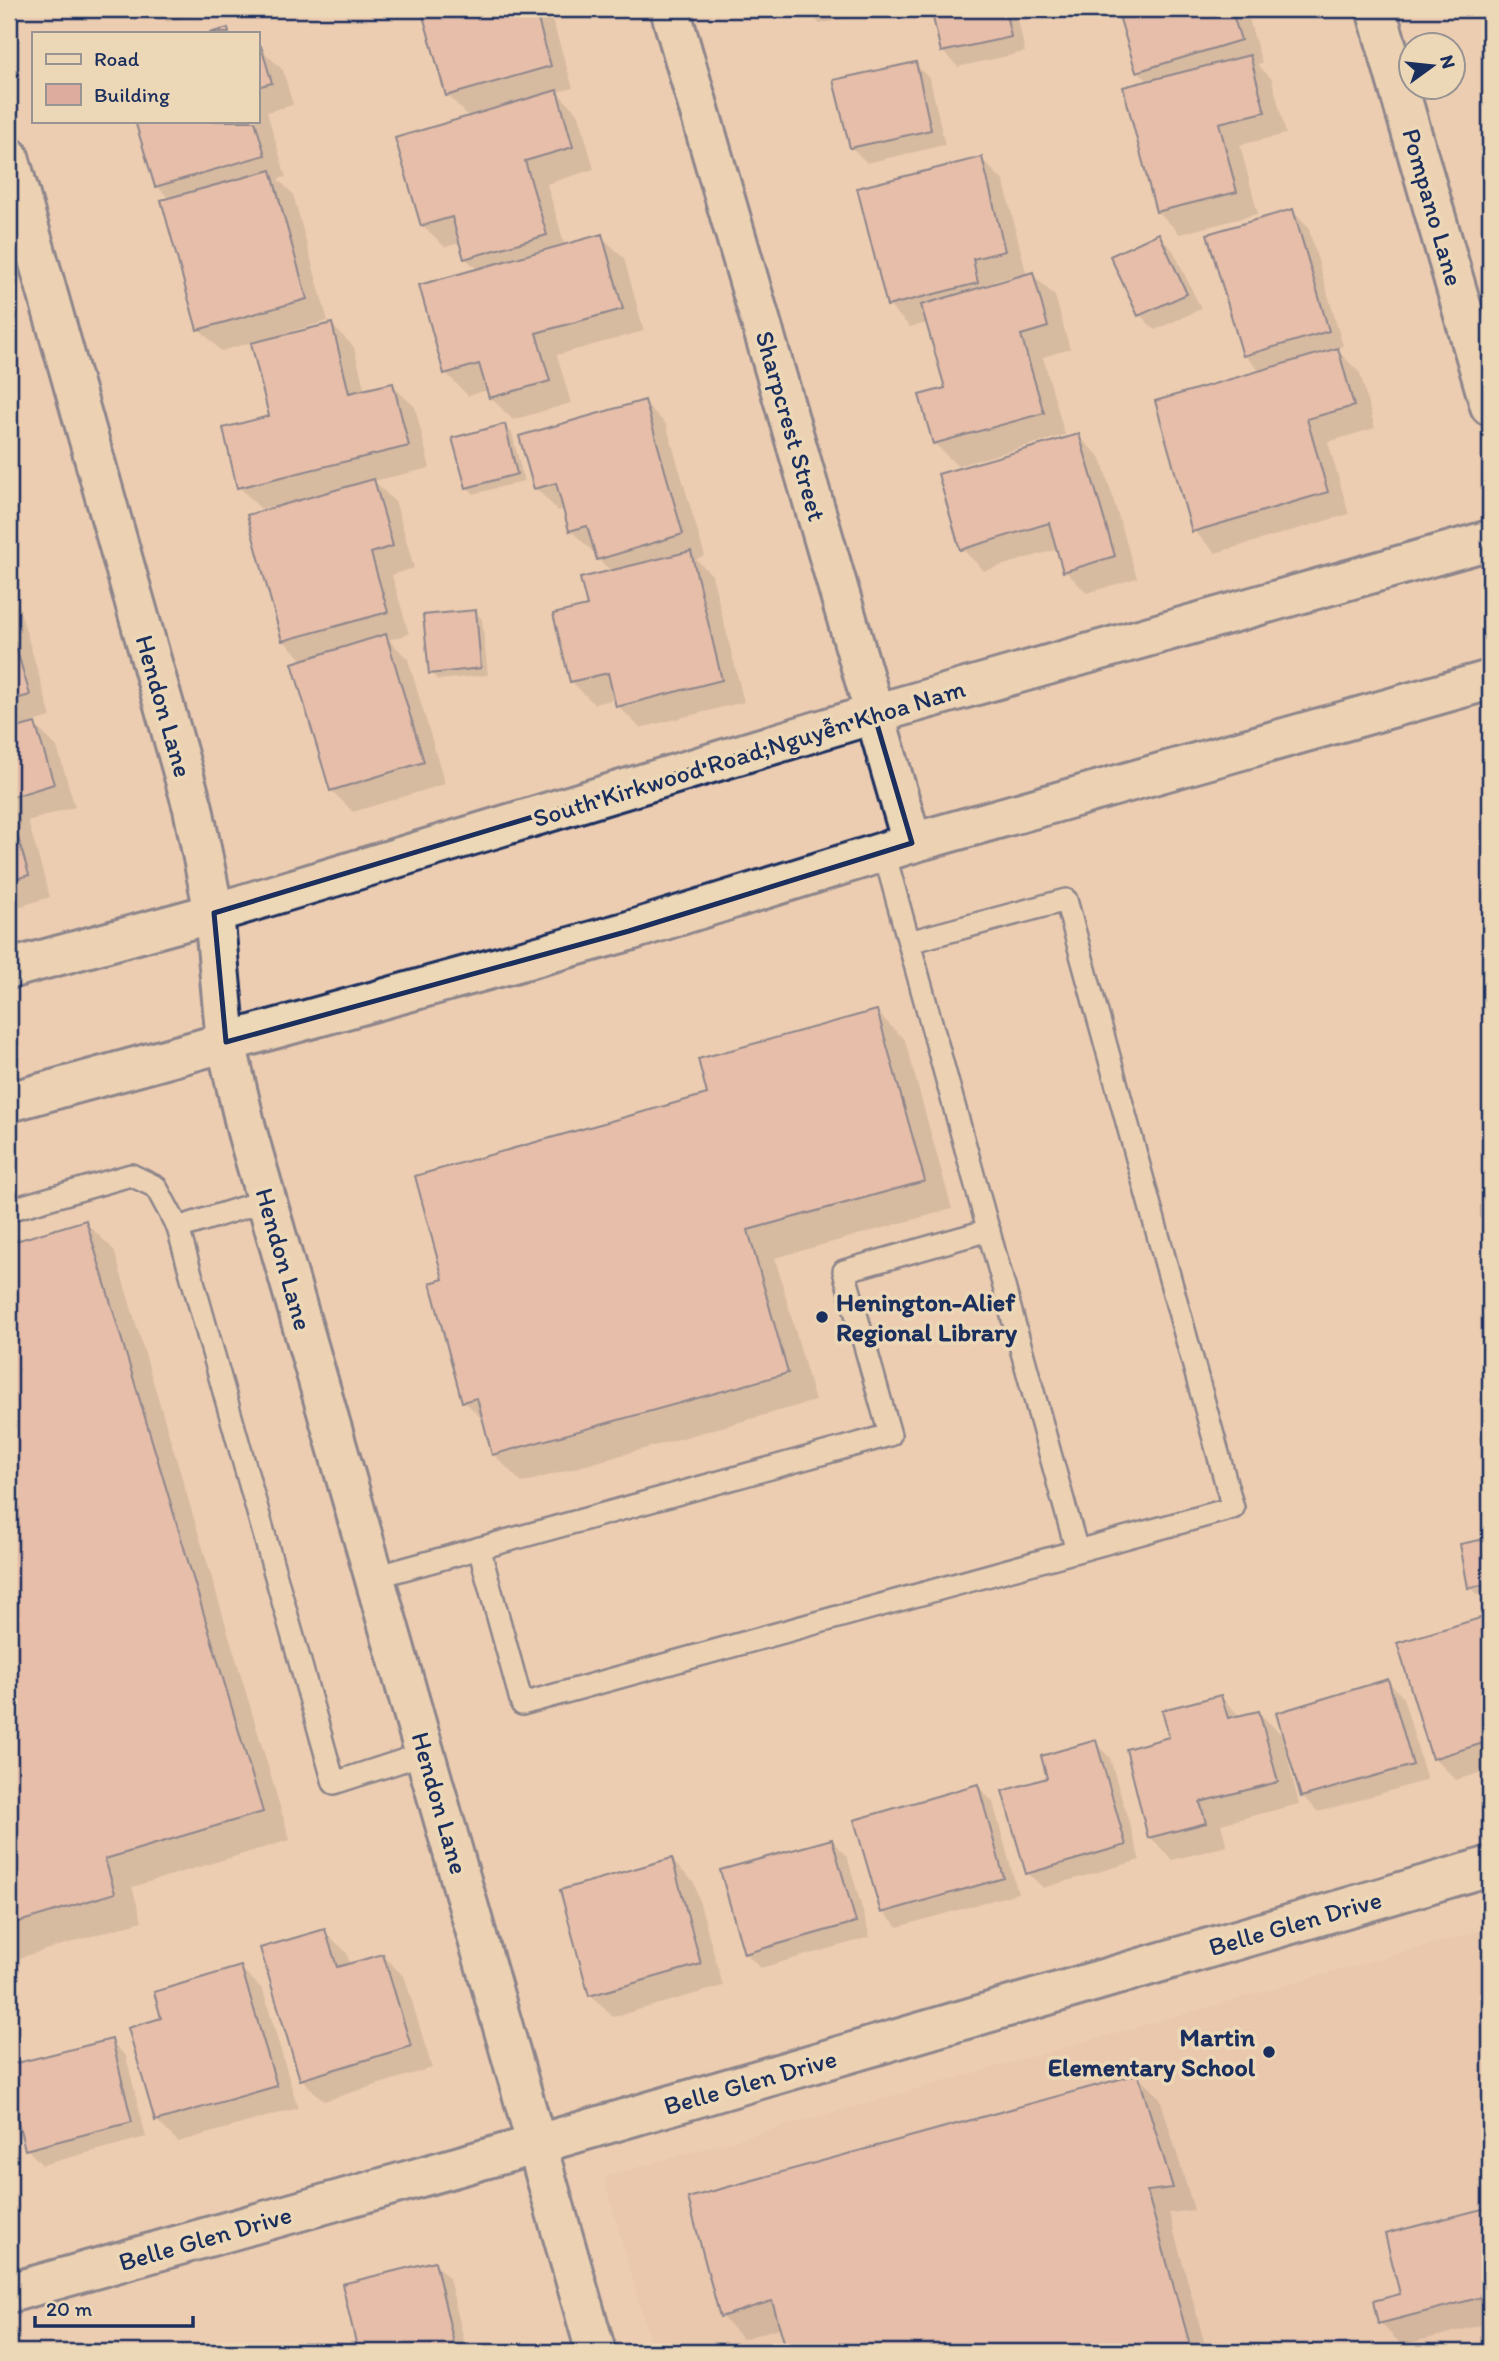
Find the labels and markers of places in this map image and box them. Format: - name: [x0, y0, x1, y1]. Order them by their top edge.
- place label: Henington-Alief Regional Library: [836, 1286, 1018, 1348]
- marker: Henington-Alief Regional Library: [814, 1309, 830, 1325]
- place label: Martin Elementary School: [1048, 2021, 1256, 2083]
- marker: Martin Elementary School: [1261, 2044, 1277, 2060]

